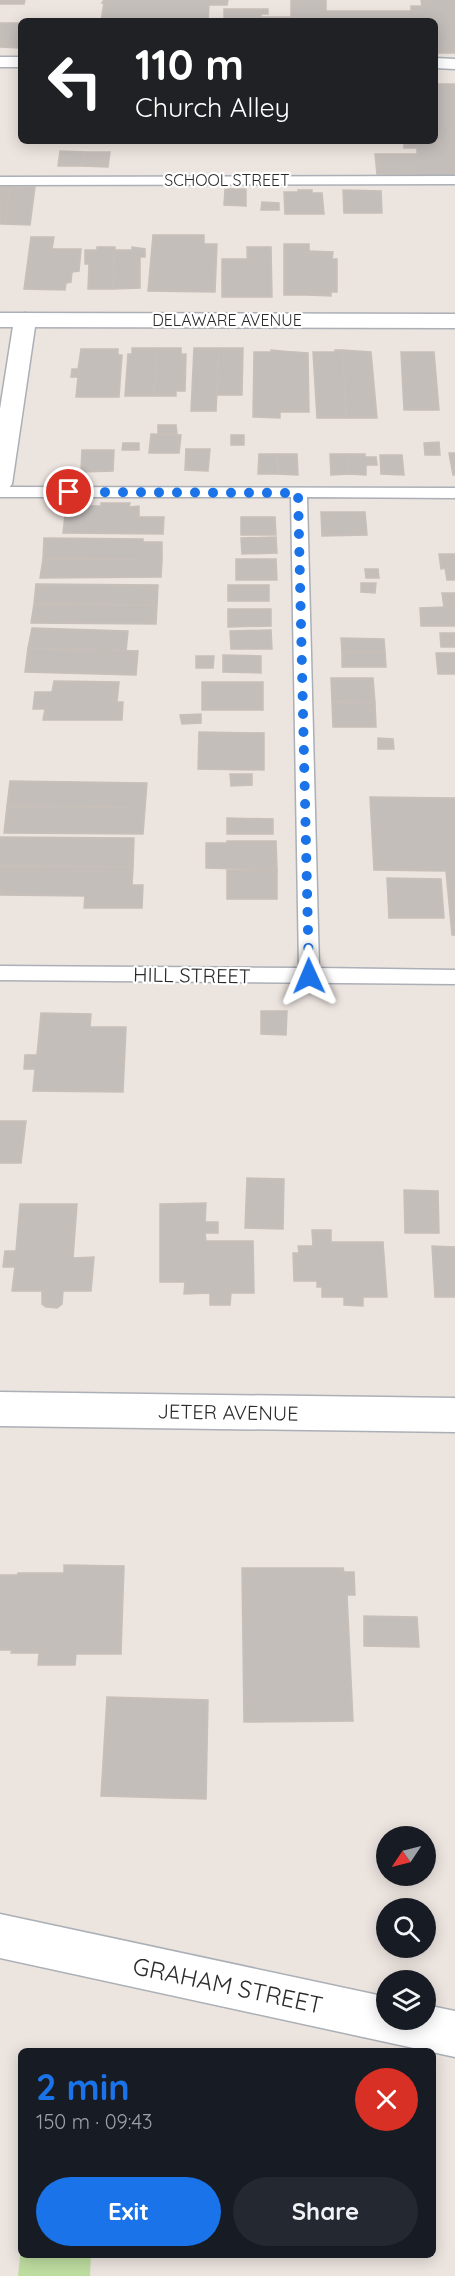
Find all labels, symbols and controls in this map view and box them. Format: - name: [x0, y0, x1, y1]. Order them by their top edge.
- text: 110 m: [135, 38, 244, 91]
- icon: left: [36, 42, 114, 120]
- text: Church Alley: [135, 90, 290, 124]
- street label: SCHOOL STREET: [164, 170, 290, 190]
- street label: DELAWARE AVENUE: [152, 310, 302, 330]
- pin: [43, 466, 94, 517]
- icon: arrive: [52, 475, 85, 508]
- position arrow: [277, 944, 341, 1008]
- street label: HILL STREET: [133, 961, 251, 989]
- street label: JETER AVENUE: [157, 1398, 299, 1426]
- north arrow: [376, 1826, 436, 1886]
- map controls: [376, 1826, 436, 2030]
- button: search: [376, 1898, 436, 1958]
- street label: GRAHAM STREET: [130, 1950, 326, 2020]
- button: layers: [376, 1970, 436, 2030]
- text: 2 min: [36, 2064, 130, 2109]
- button: close: [355, 2068, 418, 2131]
- text: 150 m · 09:43: [36, 2109, 153, 2134]
- button: Exit: [36, 2177, 221, 2246]
- button: Share: [233, 2177, 418, 2246]

